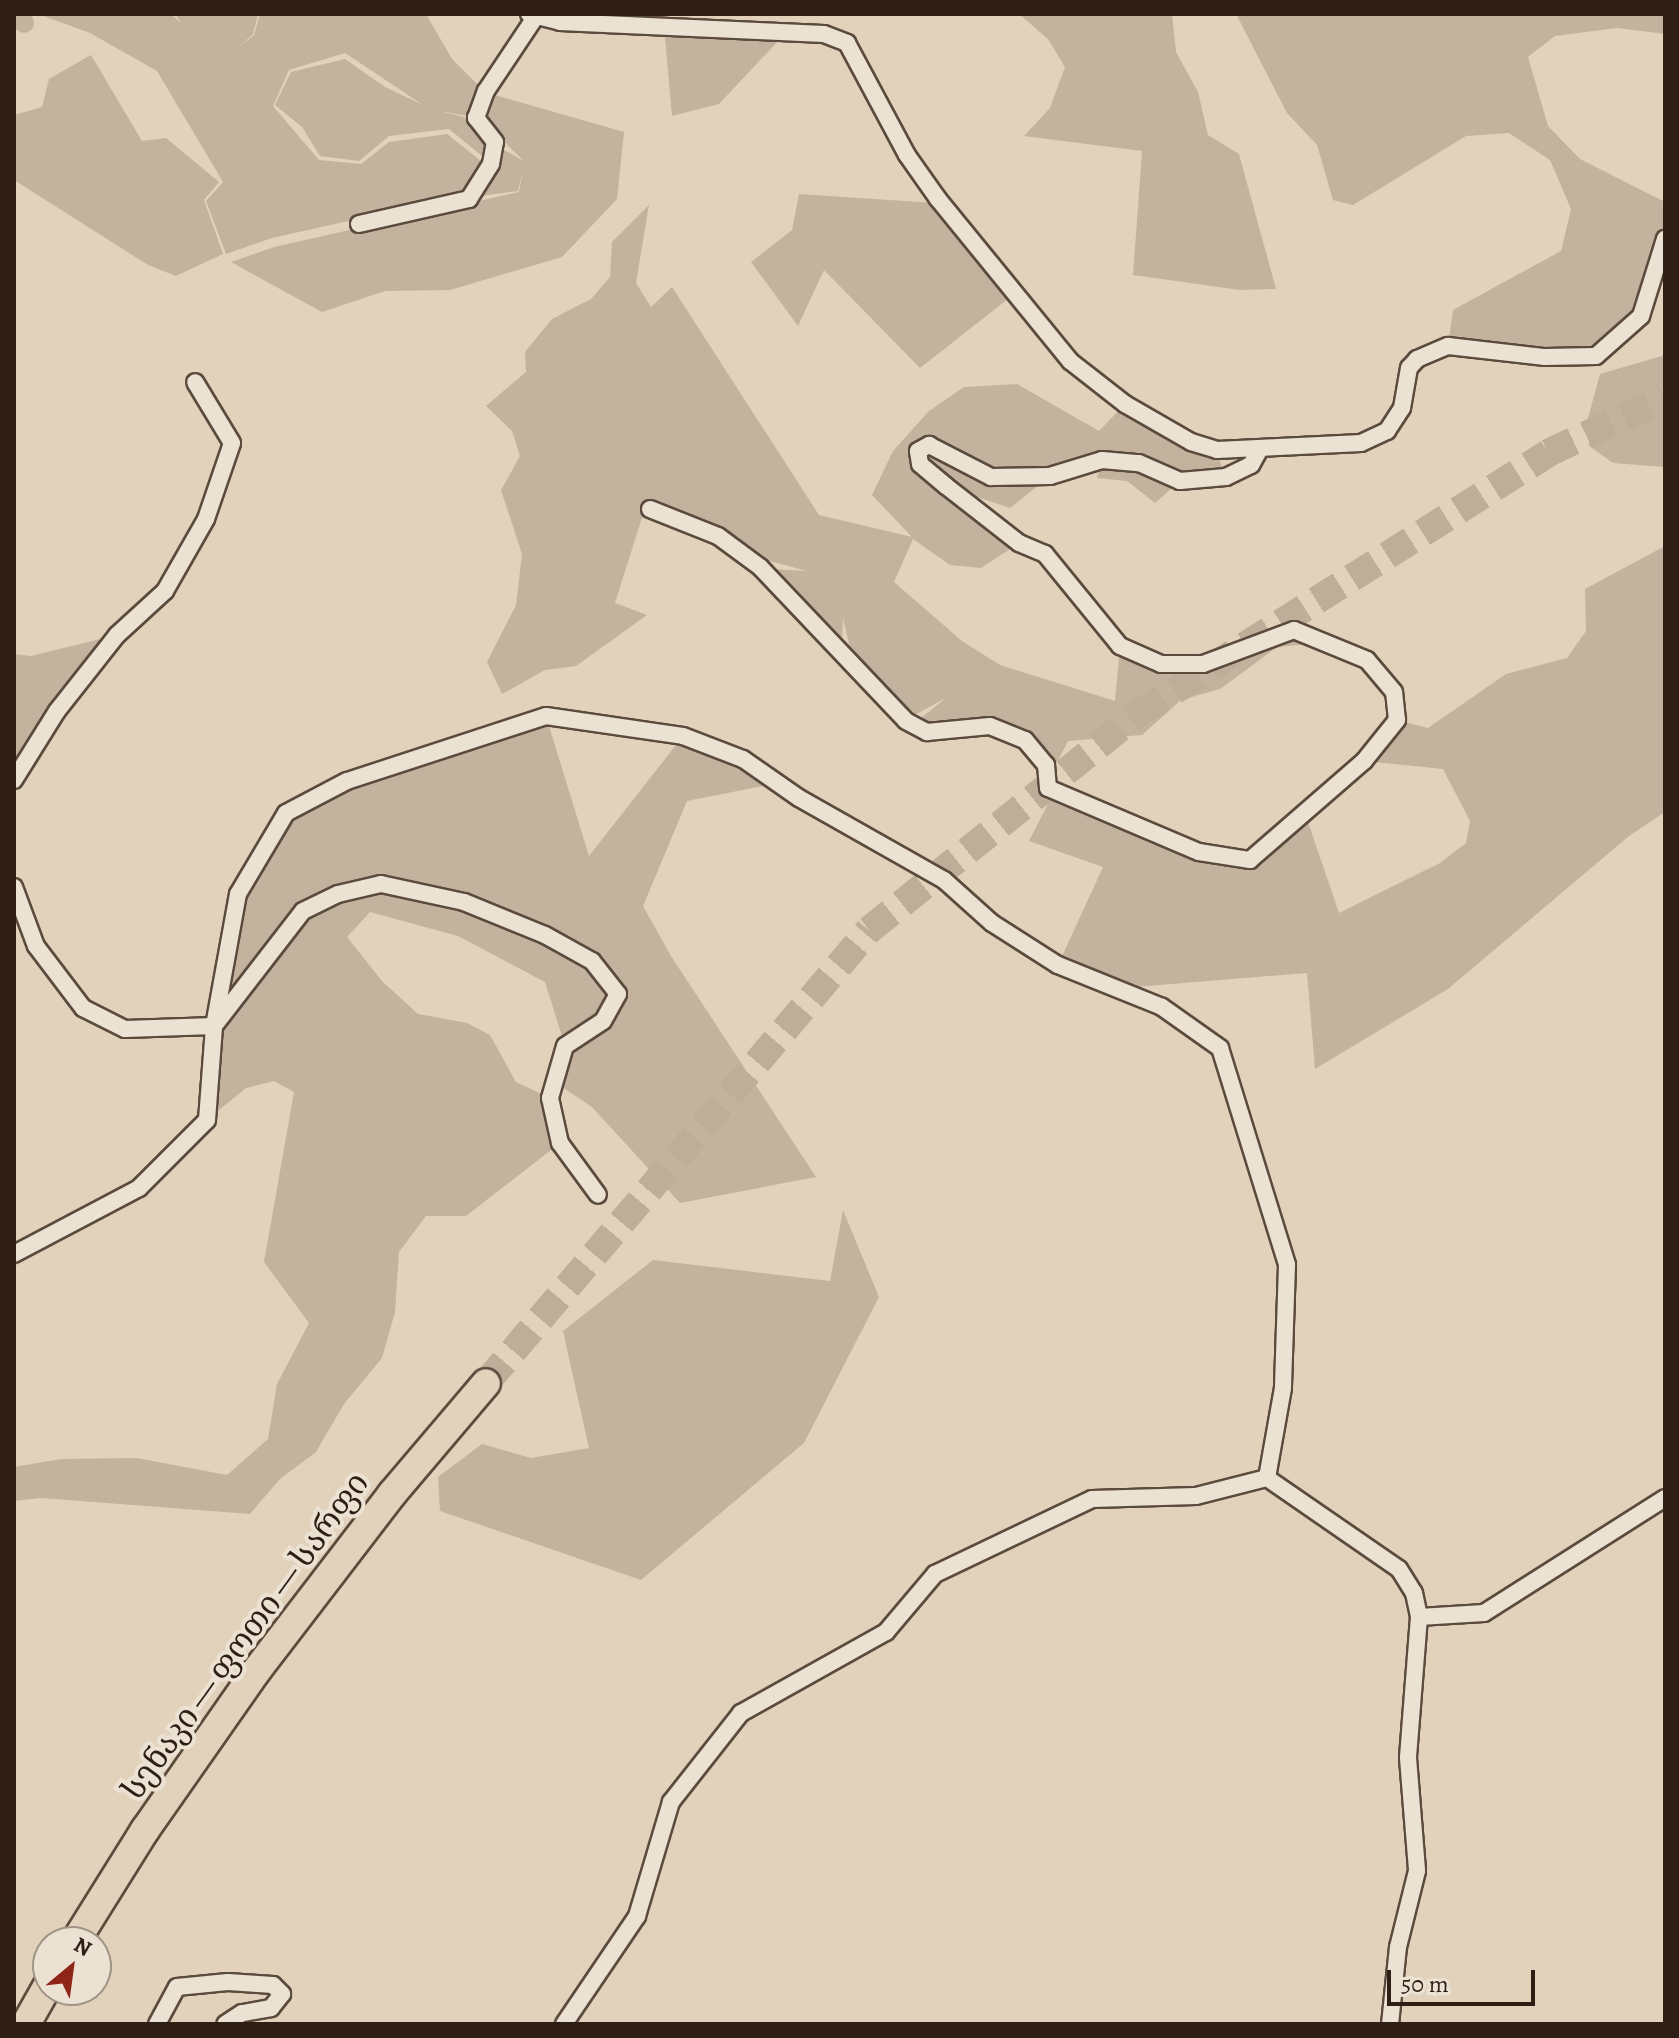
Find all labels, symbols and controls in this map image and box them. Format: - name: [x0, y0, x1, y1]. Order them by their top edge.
- street label: სენაკი — ფოთი — სარფი: [113, 1464, 377, 1808]
- north arrow: [32, 1926, 112, 2006]
- text: N: [68, 1930, 97, 1964]
- scale bar: [1391, 1954, 1539, 2004]
- text: 50 m: [1401, 1968, 1449, 2000]

